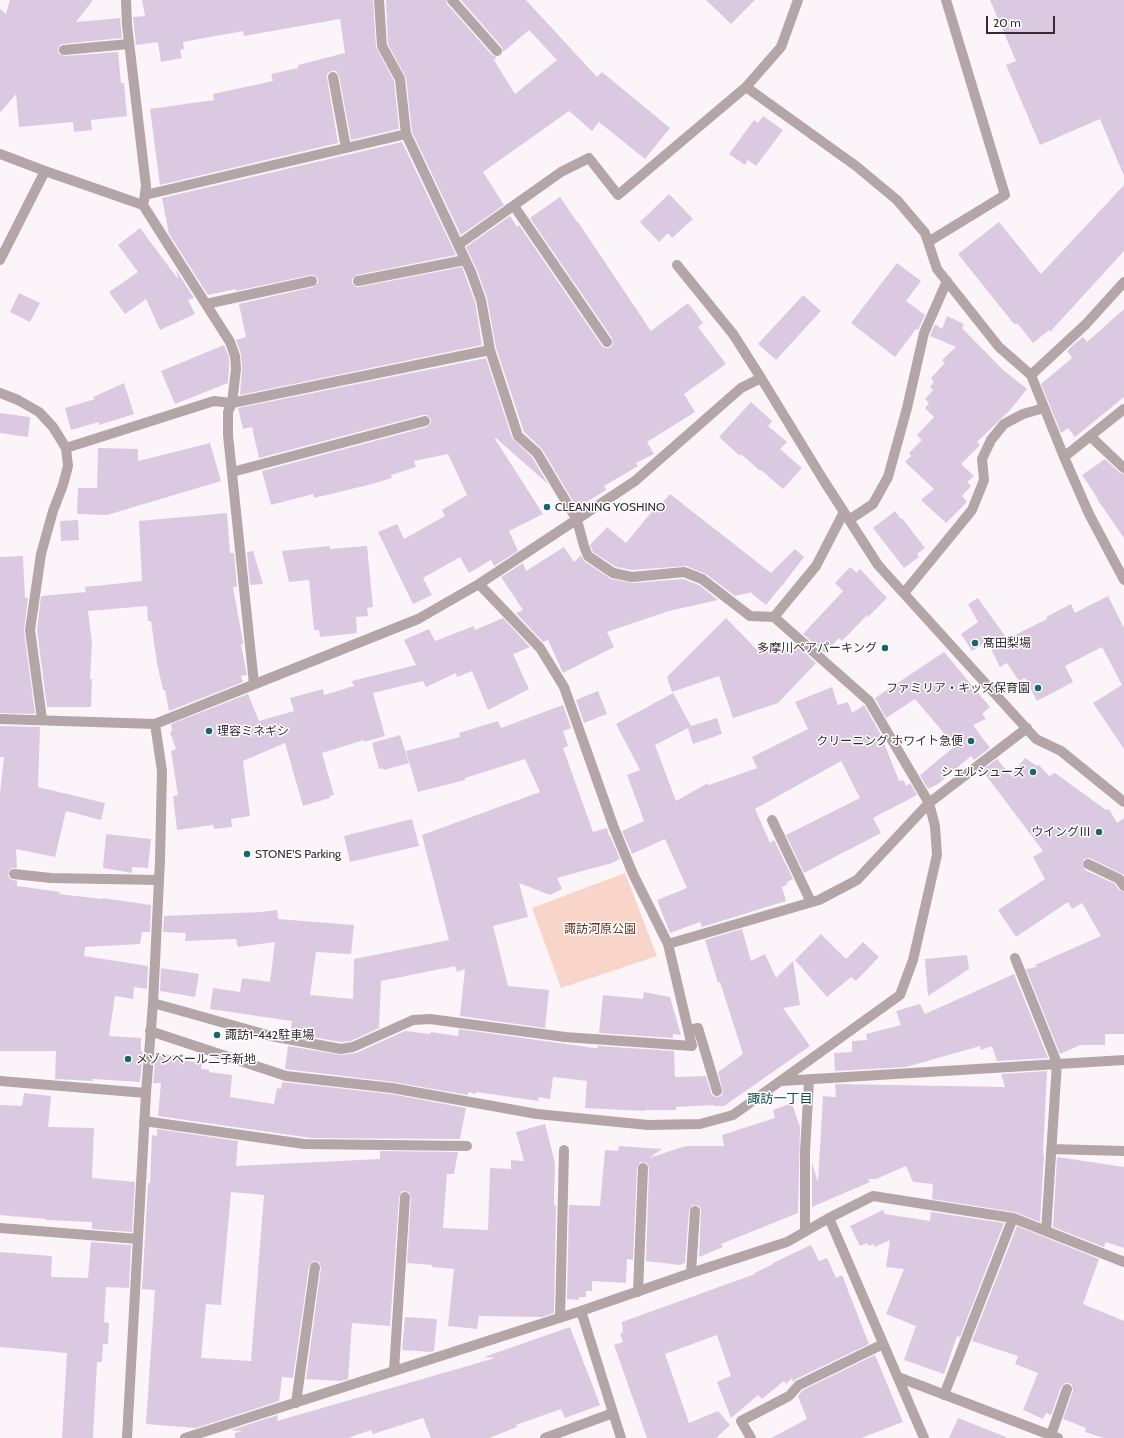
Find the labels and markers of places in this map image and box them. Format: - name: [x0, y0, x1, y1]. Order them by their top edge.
- place label: CLEANING YOSHINO: [555, 500, 665, 514]
- marker: CLEANING YOSHINO: [542, 502, 552, 512]
- place label: 髙田梨場: [983, 636, 1031, 650]
- marker: 髙田梨場: [970, 638, 980, 648]
- place label: 多摩川ペアパーキング: [757, 641, 877, 655]
- marker: 多摩川ペアパーキング: [880, 643, 890, 653]
- place label: ファミリア・キッズ保育園: [886, 681, 1030, 695]
- marker: ファミリア・キッズ保育園: [1033, 683, 1043, 693]
- place label: 理容ミネギシ: [217, 724, 289, 738]
- marker: 理容ミネギシ: [204, 726, 214, 736]
- place label: クリーニング ホワイト急便: [816, 734, 963, 748]
- marker: クリーニング ホワイト急便: [966, 736, 976, 746]
- place label: シェルシューズ: [941, 765, 1025, 779]
- marker: シェルシューズ: [1028, 767, 1038, 777]
- place label: ウイングⅢ: [1031, 825, 1091, 839]
- marker: ウイングⅢ: [1094, 827, 1104, 837]
- place label: STONE'S Parking: [255, 847, 341, 861]
- marker: STONE'S Parking: [242, 849, 252, 859]
- place label: 諏訪1-442駐車場: [225, 1028, 314, 1042]
- marker: 諏訪1-442駐車場: [212, 1030, 222, 1040]
- place label: メゾンベール二子新地: [136, 1052, 256, 1066]
- marker: メゾンベール二子新地: [123, 1054, 133, 1064]

